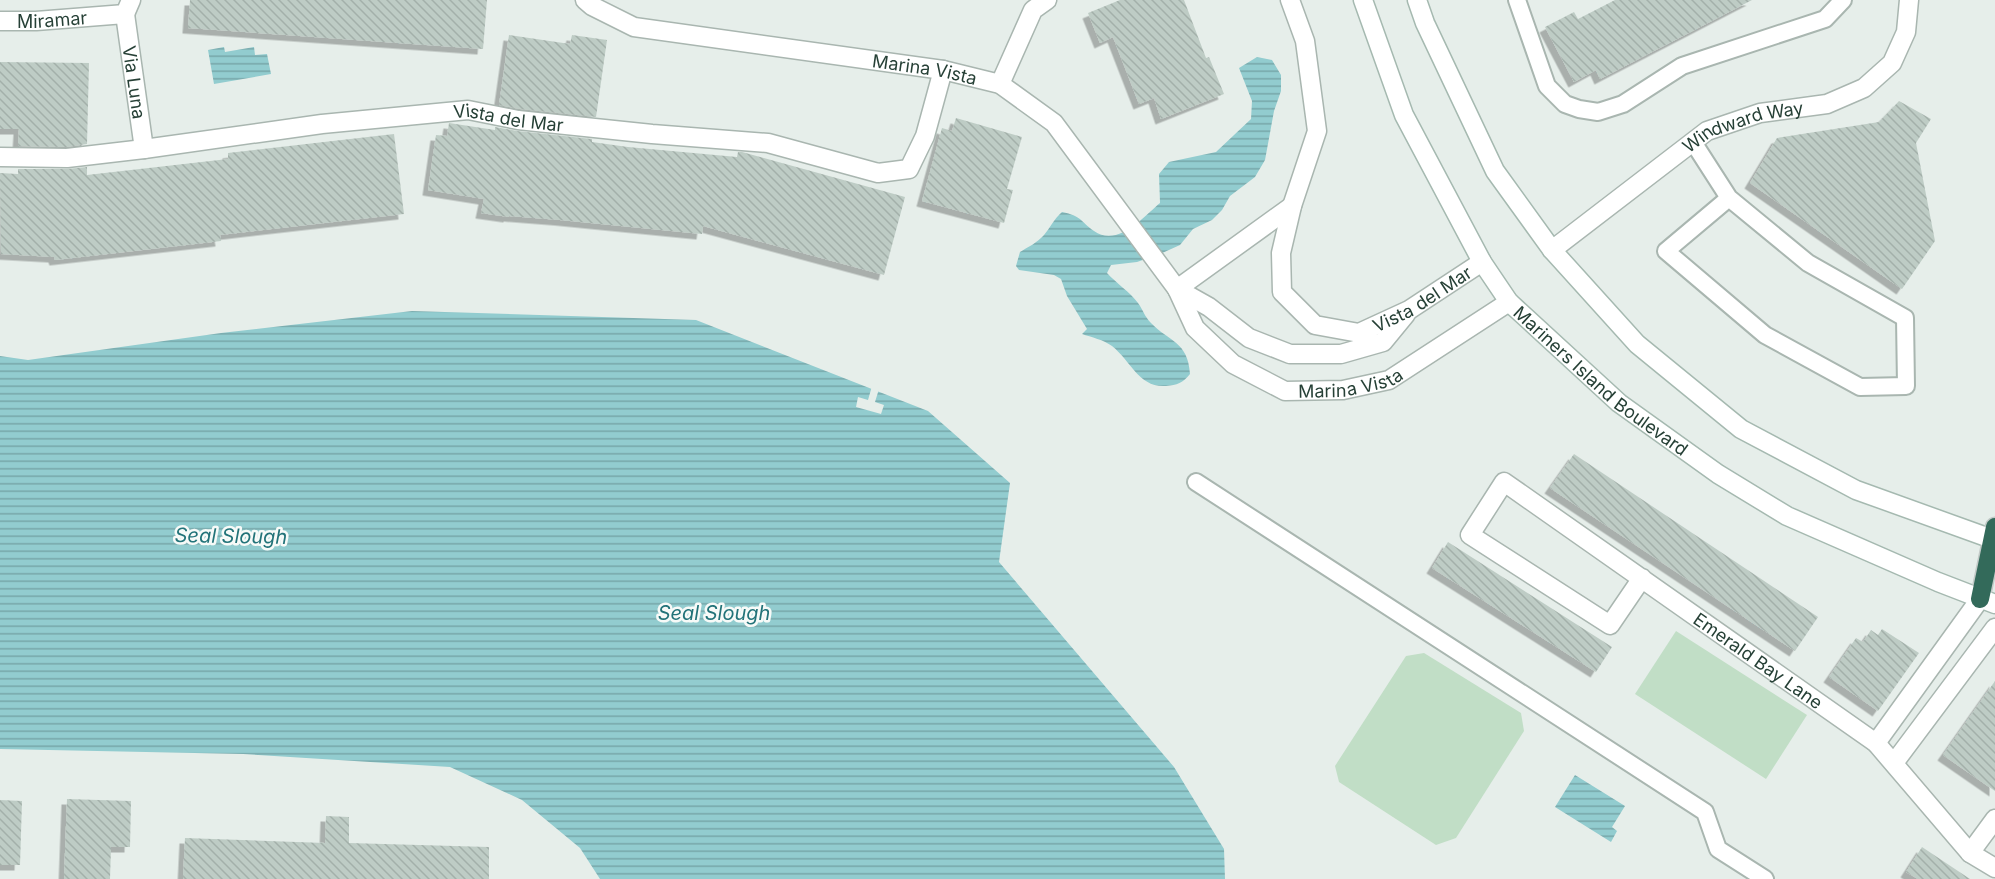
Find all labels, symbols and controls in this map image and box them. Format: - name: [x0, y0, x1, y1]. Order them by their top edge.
- street label: Miramar: [17, 7, 88, 32]
- street label: Via Luna: [119, 44, 150, 120]
- street label: Marina Vista: [871, 50, 979, 89]
- street label: Windward Way: [1678, 97, 1805, 157]
- street label: Vista del Mar: [452, 99, 565, 135]
- street label: Vista del Mar: [1369, 261, 1476, 336]
- street label: Mariners Island Boulevard: [1510, 301, 1692, 460]
- street label: Marina Vista: [1298, 364, 1406, 401]
- water label: Seal Slough: [174, 523, 288, 549]
- water label: Seal Slough: [658, 601, 770, 625]
- street label: Emerald Bay Lane: [1690, 608, 1827, 713]

